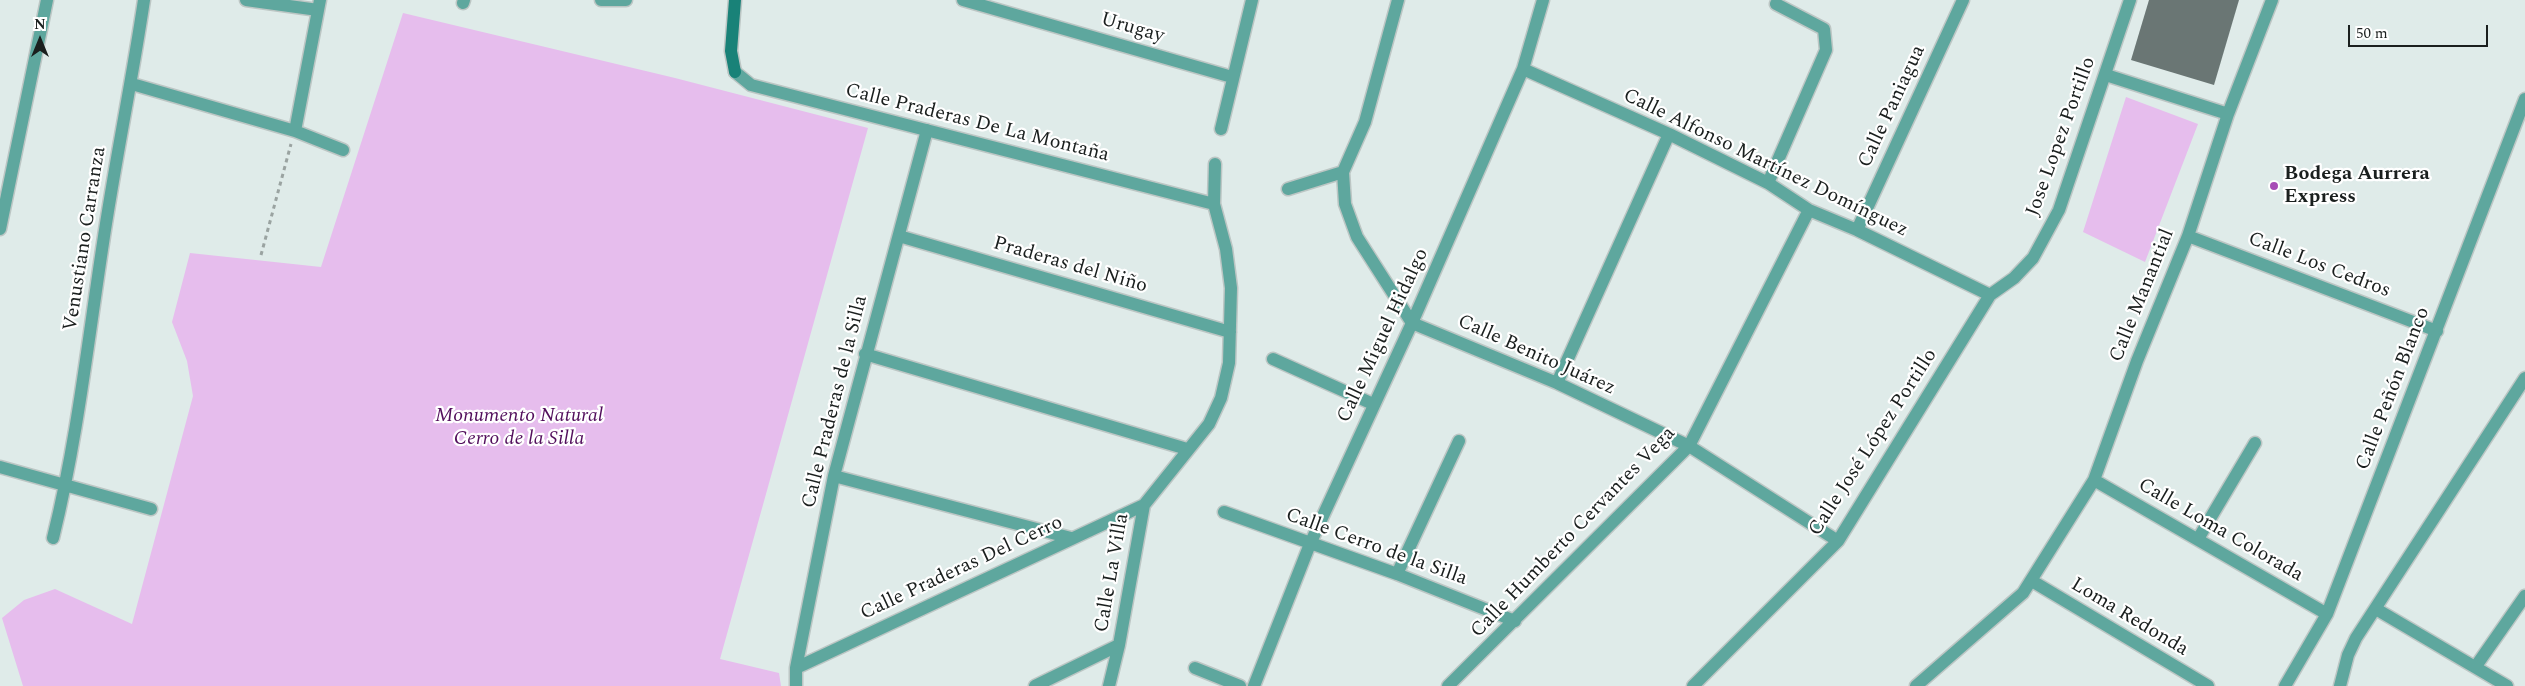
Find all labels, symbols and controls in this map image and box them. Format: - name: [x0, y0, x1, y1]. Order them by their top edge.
- street label: Urugay: [1097, 9, 1167, 49]
- text: N: [34, 14, 46, 35]
- north arrow: [15, 15, 65, 65]
- scale bar: [2350, 15, 2490, 47]
- text: 50 m: [2356, 22, 2388, 45]
- street label: Calle Paniagua: [1854, 42, 1932, 172]
- street label: Jose Lopez Portillo: [2022, 54, 2102, 220]
- street label: Calle Praderas De La Montaña: [843, 80, 1111, 168]
- street label: Calle Alfonso Martínez Domínguez: [1619, 84, 1911, 244]
- street label: Venustiano Carranza: [60, 145, 112, 333]
- place label: Bodega Aurrera Express: [2284, 163, 2430, 210]
- marker: Bodega Aurrera Express: [2268, 180, 2280, 192]
- street label: Calle Manantial: [2105, 226, 2181, 366]
- street label: Calle Los Cedros: [2244, 228, 2394, 304]
- street label: Praderas del Niño: [990, 233, 1150, 299]
- street label: Calle Miguel Hidalgo: [1333, 245, 1435, 427]
- street label: Calle Praderas de la Silla: [798, 293, 874, 511]
- street label: Calle Peñón Blanco: [2352, 304, 2436, 474]
- street label: Calle Benito Juárez: [1453, 310, 1619, 402]
- street label: Calle José López Portillo: [1804, 345, 1944, 541]
- park label: Monumento Natural Cerro de la Silla: [435, 405, 603, 452]
- street label: Calle Humberto Cervantes Vega: [1467, 422, 1681, 644]
- street label: Calle Loma Colorada: [2133, 474, 2307, 588]
- street label: Calle Cerro de la Silla: [1282, 504, 1470, 592]
- street label: Calle Praderas Del Cerro: [857, 512, 1067, 626]
- street label: Calle La Villa: [1091, 512, 1135, 634]
- street label: Loma Redonda: [2066, 574, 2192, 662]

